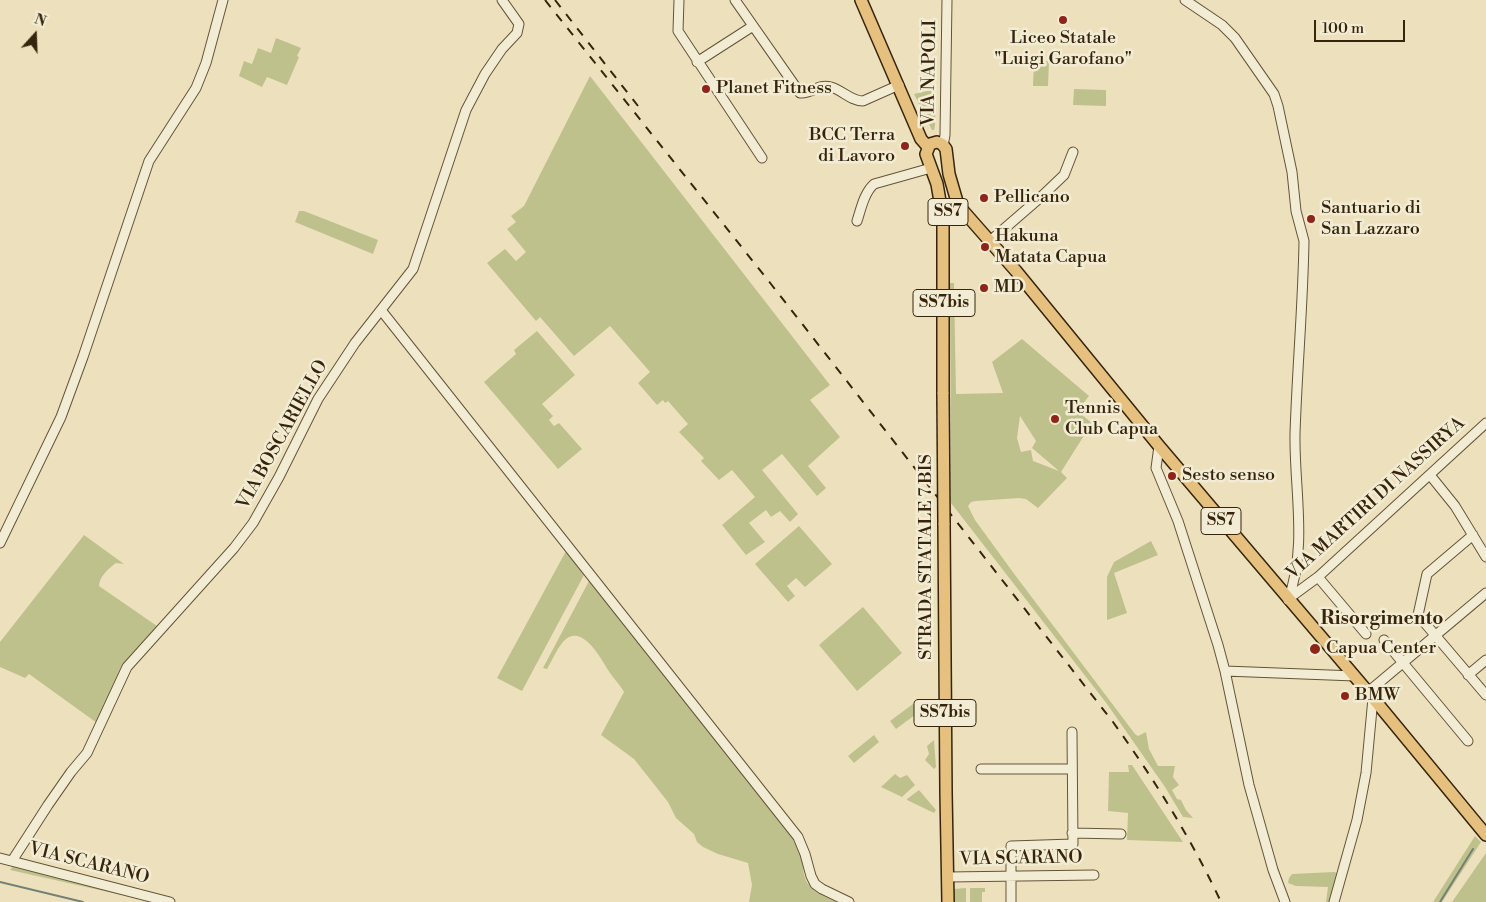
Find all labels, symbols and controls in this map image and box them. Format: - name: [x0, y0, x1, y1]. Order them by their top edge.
- north arrow: [10, 10, 60, 60]
- scale bar: [1316, 10, 1407, 42]
- text: N: [32, 11, 48, 31]
- marker: Liceo Statale "Luigi Garofano": [1057, 14, 1069, 26]
- text: 100 m: [1322, 19, 1364, 38]
- street label: VIA NAPOLI: [918, 20, 942, 126]
- place label: Liceo Statale "Luigi Garofano": [994, 28, 1132, 70]
- place label: Planet Fitness: [716, 78, 832, 100]
- marker: Planet Fitness: [700, 83, 712, 95]
- place label: BCC Terra di Lavoro: [809, 125, 895, 168]
- marker: BCC Terra di Lavoro: [899, 140, 911, 152]
- place label: Pellicano: [994, 187, 1070, 209]
- marker: Pellicano: [978, 192, 990, 204]
- road number: SS7: [928, 198, 968, 226]
- place label: Santuario di San Lazzaro: [1321, 198, 1421, 240]
- marker: Santuario di San Lazzaro: [1305, 213, 1317, 225]
- place label: Hakuna Matata Capua: [995, 226, 1107, 268]
- marker: Hakuna Matata Capua: [979, 241, 991, 253]
- place label: MD: [994, 277, 1024, 299]
- marker: MD: [978, 282, 990, 294]
- road number: SS7bis: [913, 290, 975, 316]
- street label: VIA BOSCARIELLO: [233, 357, 333, 513]
- place label: Tennis Club Capua: [1065, 398, 1158, 440]
- marker: Tennis Club Capua: [1049, 413, 1061, 425]
- street label: VIA MARTIRI DI NASSIRYA: [1282, 413, 1470, 585]
- street label: STRADA STATALE 7 BIS: [916, 454, 938, 660]
- place label: Sesto senso: [1182, 465, 1275, 487]
- marker: Sesto senso: [1166, 470, 1178, 482]
- road number: SS7: [1201, 508, 1241, 534]
- district label: Risorgimento: [1321, 608, 1443, 630]
- place label: Capua Center: [1326, 638, 1436, 660]
- marker: Capua Center: [1308, 642, 1322, 656]
- place label: BMW: [1355, 685, 1400, 707]
- marker: BMW: [1339, 690, 1351, 702]
- road number: SS7bis: [914, 700, 976, 726]
- street label: VIA SCARANO: [27, 839, 151, 889]
- street label: VIA SCARANO: [959, 847, 1083, 871]

